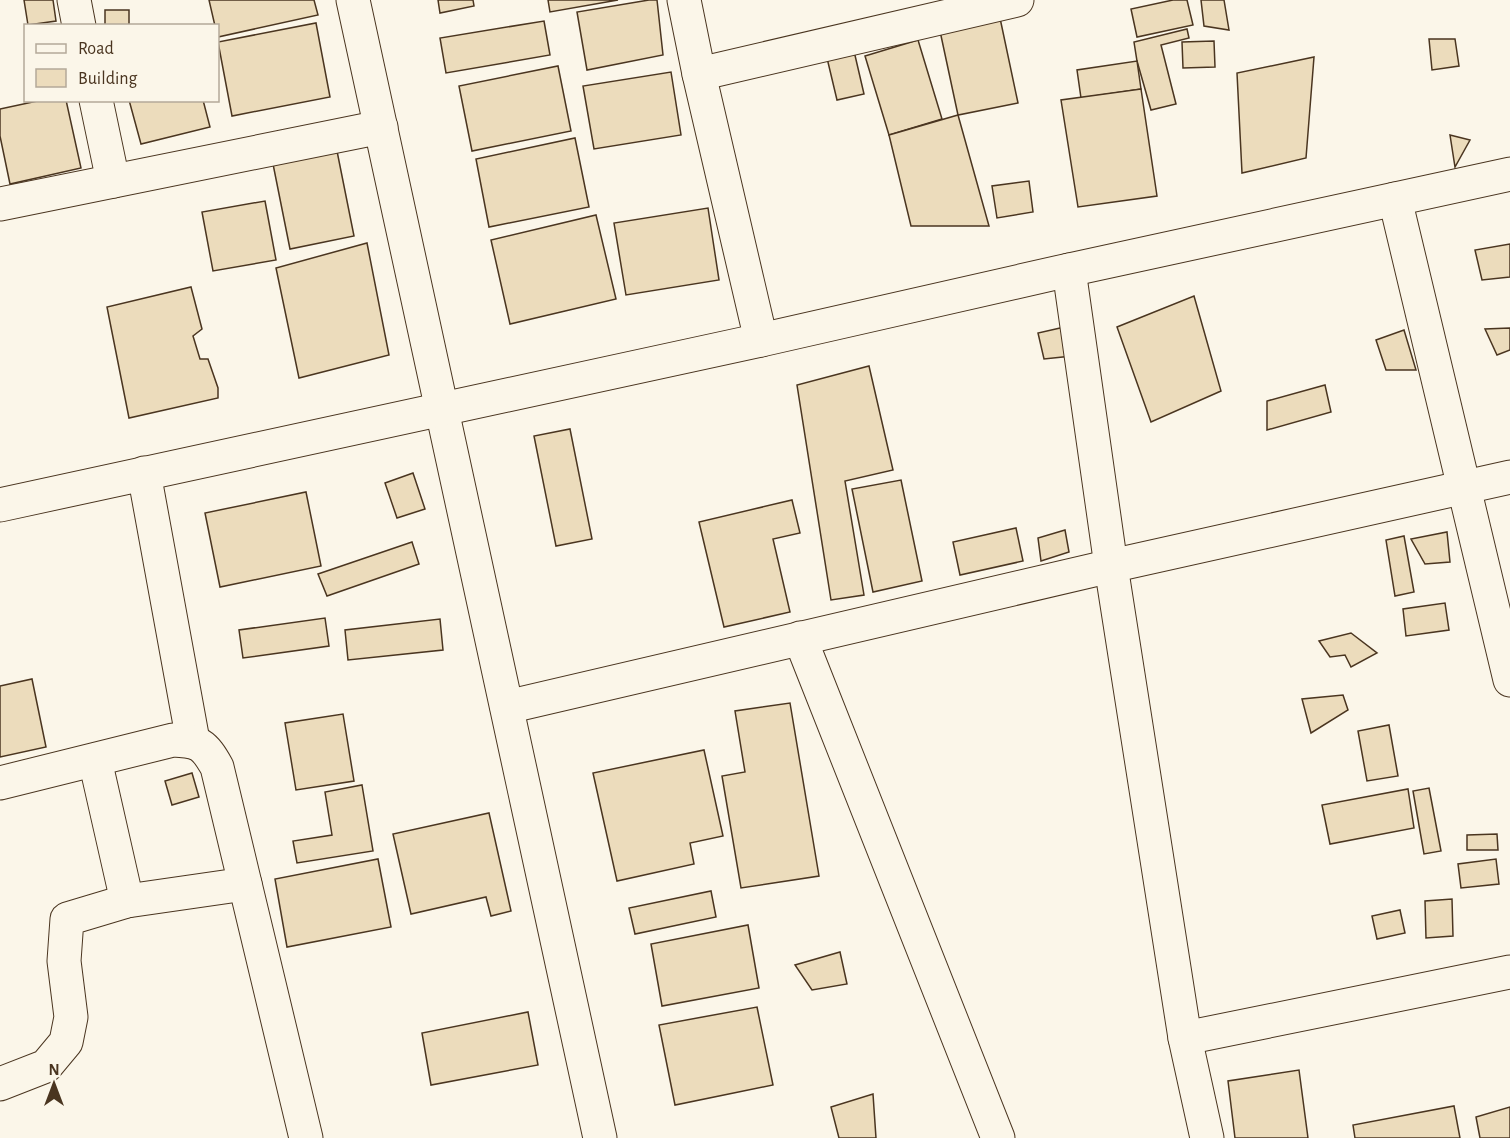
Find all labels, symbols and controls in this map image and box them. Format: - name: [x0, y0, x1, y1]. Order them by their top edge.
- legend: [24, 24, 219, 102]
- text: Road: [78, 40, 114, 58]
- text: Building: [78, 70, 138, 88]
- north arrow: [24, 1054, 84, 1114]
- text: N: [48, 1062, 60, 1078]

